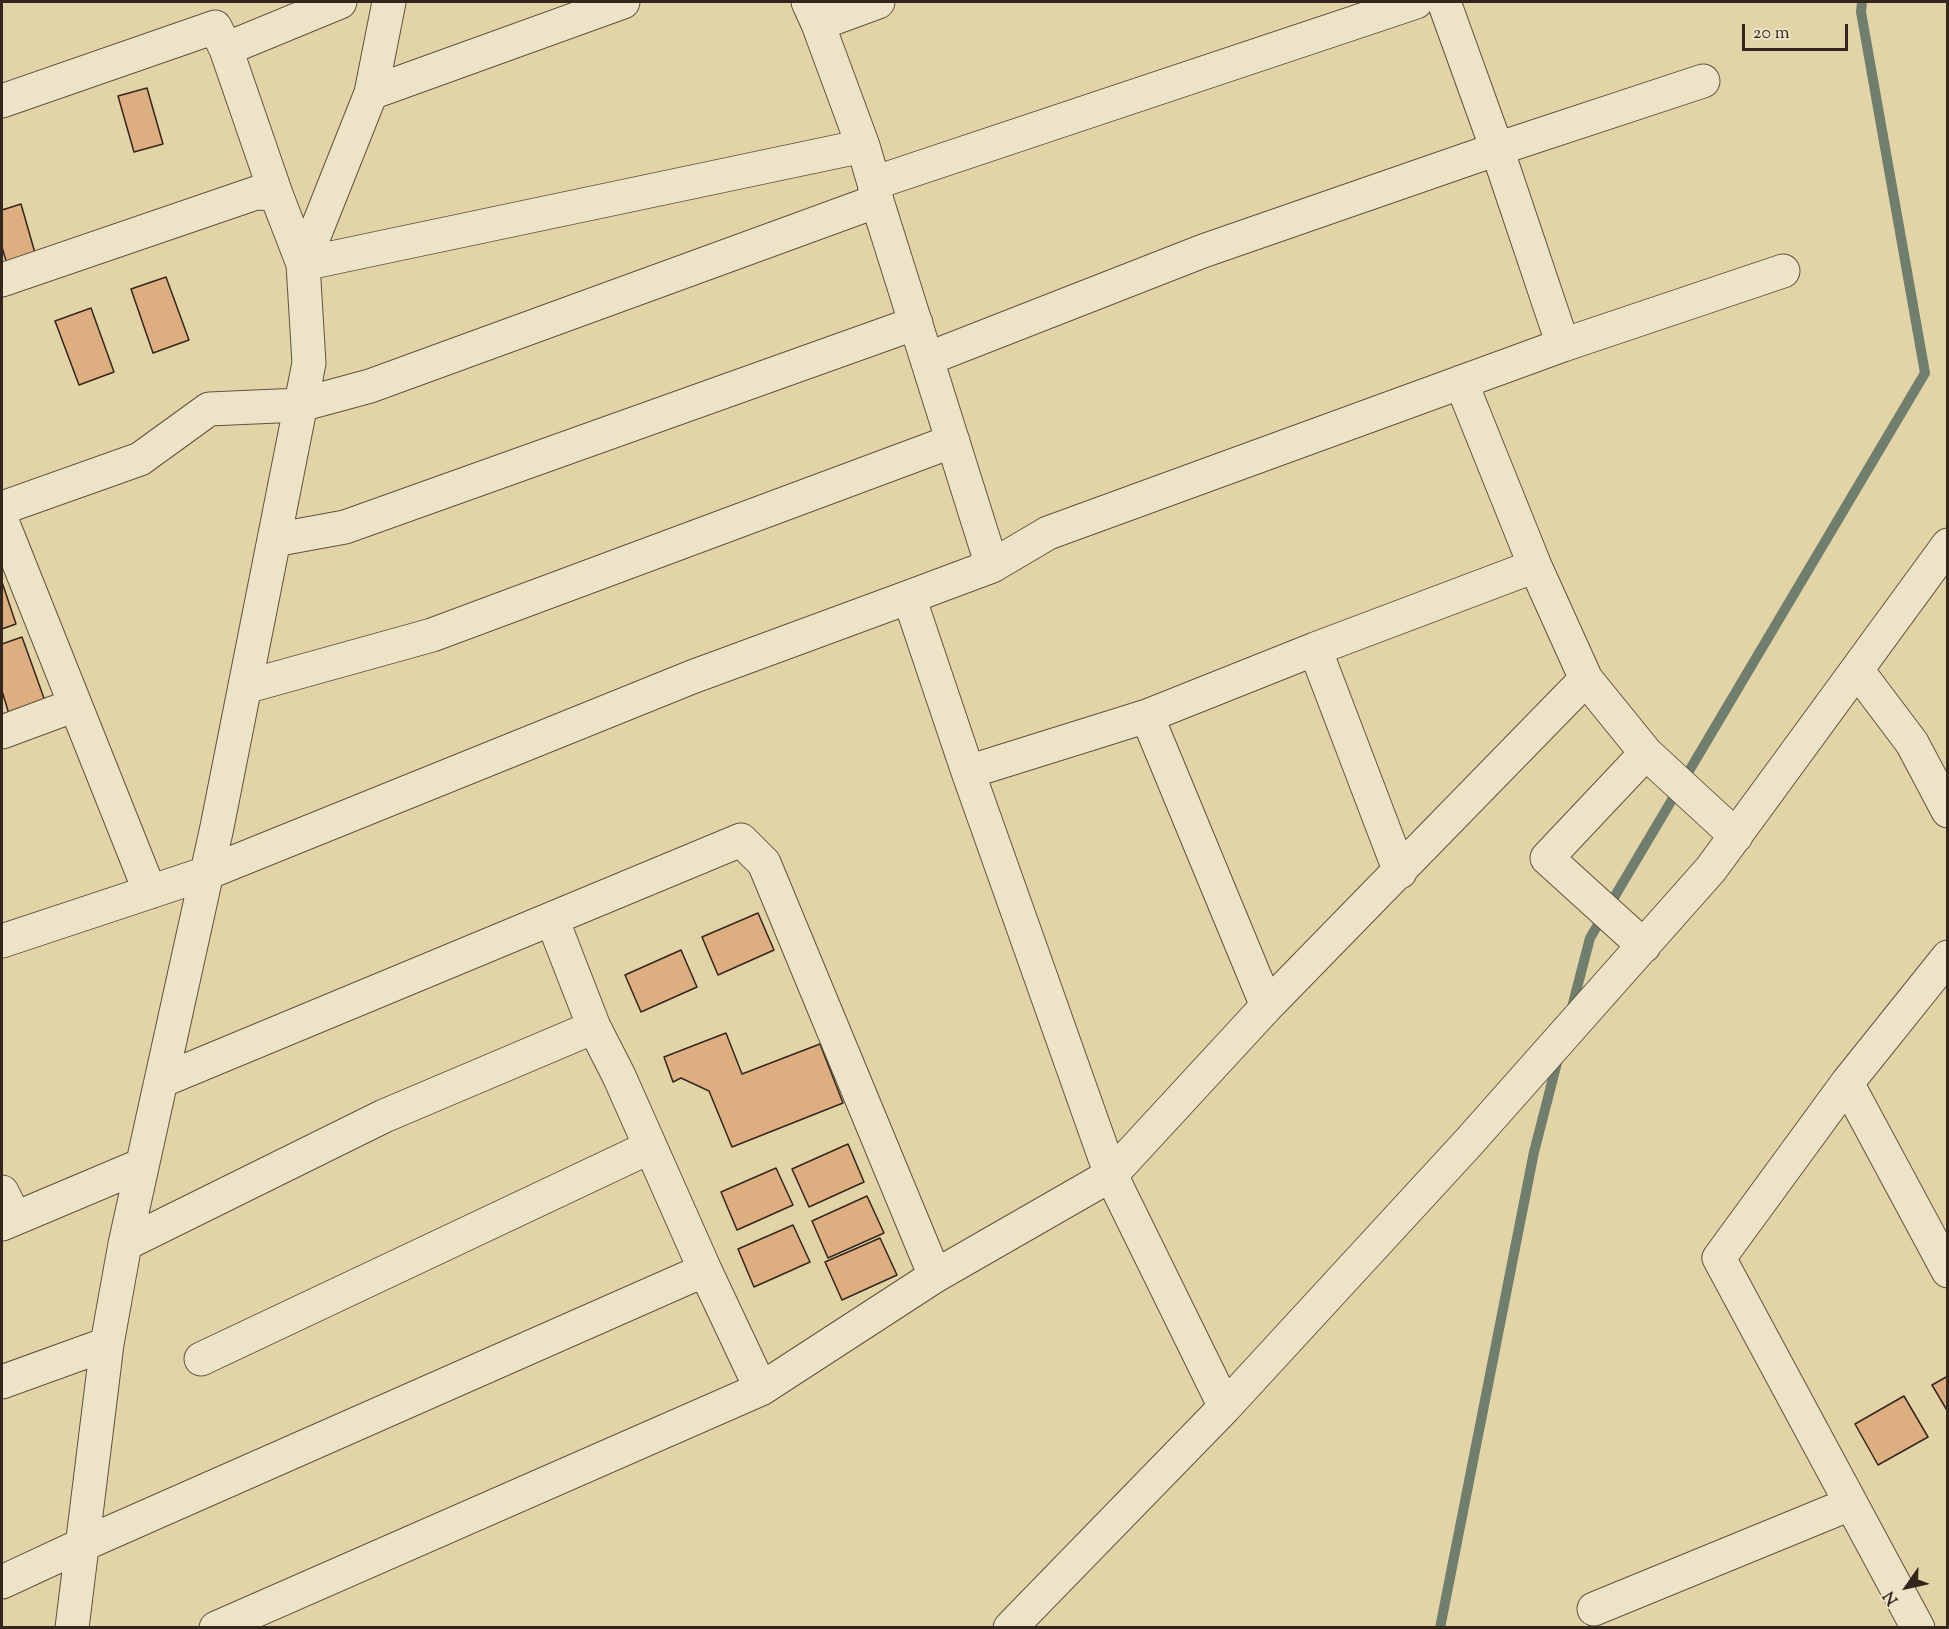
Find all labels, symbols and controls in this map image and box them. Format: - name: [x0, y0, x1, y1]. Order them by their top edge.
- scale bar: [1745, 12, 1852, 50]
- text: 20 m: [1753, 21, 1790, 47]
- north arrow: [1877, 1557, 1937, 1617]
- text: N: [1879, 1586, 1905, 1609]

